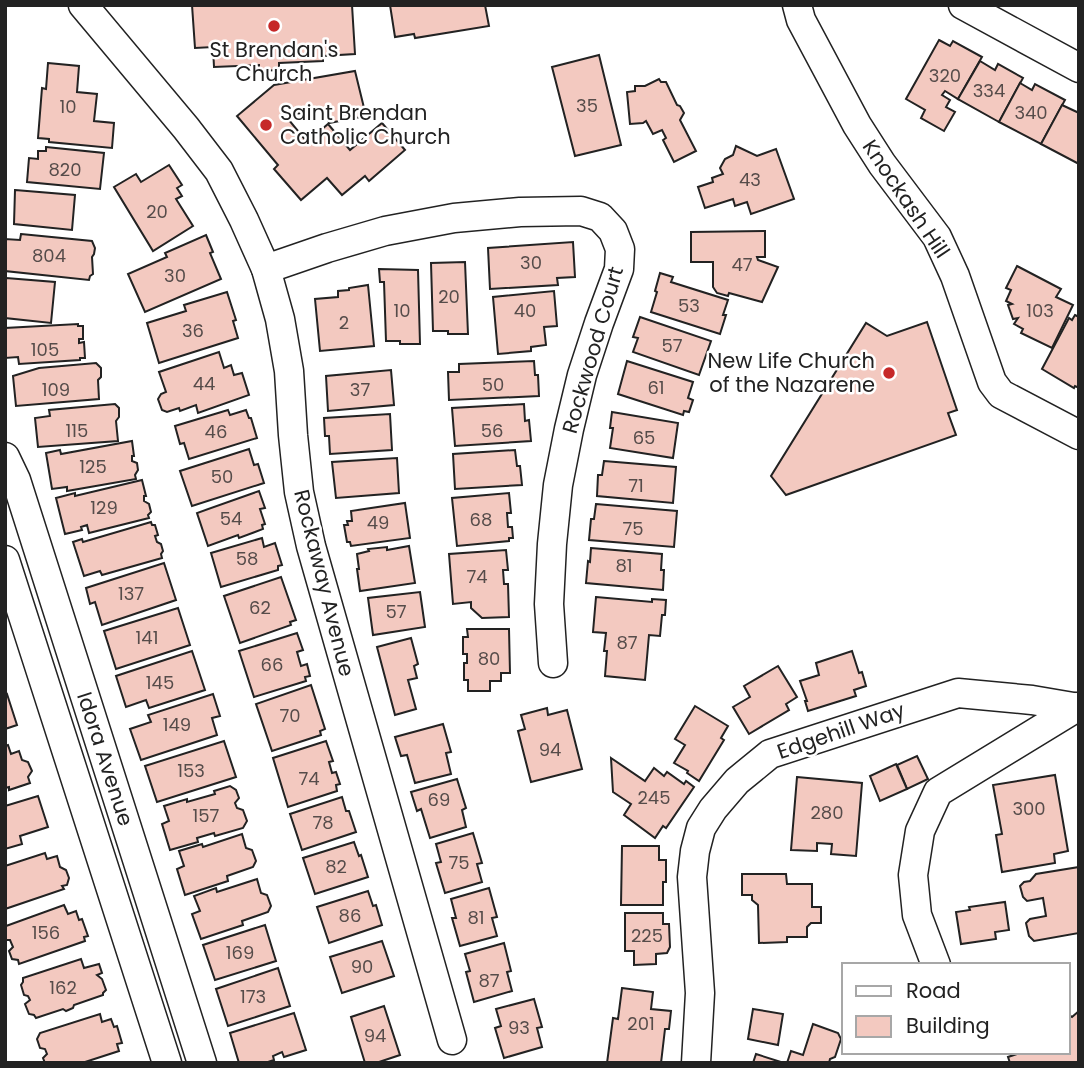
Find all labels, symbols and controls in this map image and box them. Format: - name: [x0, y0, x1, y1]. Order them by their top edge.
- marker: St Brendan's Church: [266, 18, 282, 34]
- place label: St Brendan's Church: [210, 35, 338, 88]
- house number: 320: [929, 63, 961, 88]
- house number: 334: [973, 78, 1005, 103]
- house number: 35: [576, 93, 598, 118]
- house number: 10: [59, 94, 77, 119]
- place label: Saint Brendan Catholic Church: [280, 98, 451, 151]
- house number: 340: [1014, 100, 1048, 125]
- marker: Saint Brendan Catholic Church: [258, 117, 274, 133]
- street label: Knockash Hill: [856, 134, 957, 264]
- house number: 820: [48, 157, 82, 182]
- house number: 43: [739, 167, 761, 192]
- house number: 20: [146, 199, 168, 224]
- house number: 804: [32, 243, 66, 268]
- house number: 30: [520, 250, 542, 275]
- house number: 47: [731, 252, 753, 277]
- house number: 30: [164, 263, 186, 288]
- street label: Rockwood Court: [555, 263, 630, 437]
- house number: 20: [438, 284, 460, 309]
- house number: 53: [678, 293, 700, 318]
- house number: 10: [393, 298, 411, 323]
- house number: 40: [514, 298, 536, 323]
- house number: 103: [1026, 298, 1054, 323]
- house number: 2: [339, 310, 349, 335]
- house number: 36: [182, 318, 204, 343]
- house number: 57: [661, 333, 683, 358]
- house number: 105: [31, 337, 59, 362]
- place label: New Life Church of the Nazarene: [708, 346, 875, 399]
- marker: New Life Church of the Nazarene: [881, 365, 897, 381]
- house number: 44: [193, 371, 215, 396]
- house number: 50: [482, 372, 504, 397]
- house number: 61: [647, 375, 665, 400]
- house number: 109: [42, 377, 70, 402]
- house number: 37: [350, 377, 370, 402]
- house number: 115: [66, 418, 88, 443]
- house number: 56: [481, 418, 503, 443]
- house number: 46: [205, 419, 227, 444]
- house number: 65: [633, 425, 655, 450]
- house number: 125: [79, 454, 107, 479]
- house number: 50: [211, 464, 233, 489]
- house number: 71: [628, 473, 644, 498]
- street label: Rockaway Avenue: [287, 486, 362, 679]
- house number: 129: [90, 495, 118, 520]
- house number: 54: [220, 506, 242, 531]
- house number: 68: [470, 507, 492, 532]
- house number: 49: [367, 510, 389, 535]
- house number: 75: [622, 516, 644, 541]
- house number: 58: [236, 546, 258, 571]
- house number: 81: [615, 553, 633, 578]
- house number: 74: [466, 564, 488, 589]
- house number: 137: [118, 581, 144, 606]
- house number: 62: [249, 595, 271, 620]
- house number: 57: [385, 599, 407, 624]
- house number: 141: [136, 625, 158, 650]
- house number: 87: [616, 630, 638, 655]
- house number: 80: [478, 646, 500, 671]
- house number: 66: [261, 652, 283, 677]
- house number: 145: [146, 670, 174, 695]
- street label: Idora Avenue: [70, 688, 141, 830]
- street label: Edgehill Way: [773, 695, 909, 766]
- house number: 70: [279, 703, 301, 728]
- house number: 149: [163, 712, 191, 737]
- house number: 94: [539, 737, 561, 762]
- house number: 153: [177, 758, 205, 783]
- house number: 74: [298, 766, 320, 791]
- house number: 245: [638, 785, 670, 810]
- house number: 69: [428, 787, 450, 812]
- house number: 300: [1012, 796, 1046, 821]
- house number: 280: [810, 800, 844, 825]
- house number: 157: [193, 803, 220, 828]
- house number: 78: [312, 810, 334, 835]
- house number: 75: [448, 850, 470, 875]
- house number: 82: [325, 854, 347, 879]
- house number: 86: [339, 903, 361, 928]
- house number: 81: [467, 905, 485, 930]
- house number: 156: [32, 920, 60, 945]
- house number: 225: [631, 923, 663, 948]
- house number: 169: [226, 940, 254, 965]
- house number: 90: [351, 954, 373, 979]
- legend: [842, 963, 1070, 1054]
- house number: 87: [478, 968, 500, 993]
- house number: 162: [49, 975, 77, 1000]
- text: Road: [906, 976, 961, 1005]
- house number: 173: [240, 984, 266, 1009]
- house number: 201: [627, 1011, 655, 1036]
- text: Building: [906, 1011, 990, 1040]
- house number: 93: [508, 1015, 530, 1040]
- house number: 94: [364, 1023, 386, 1048]

